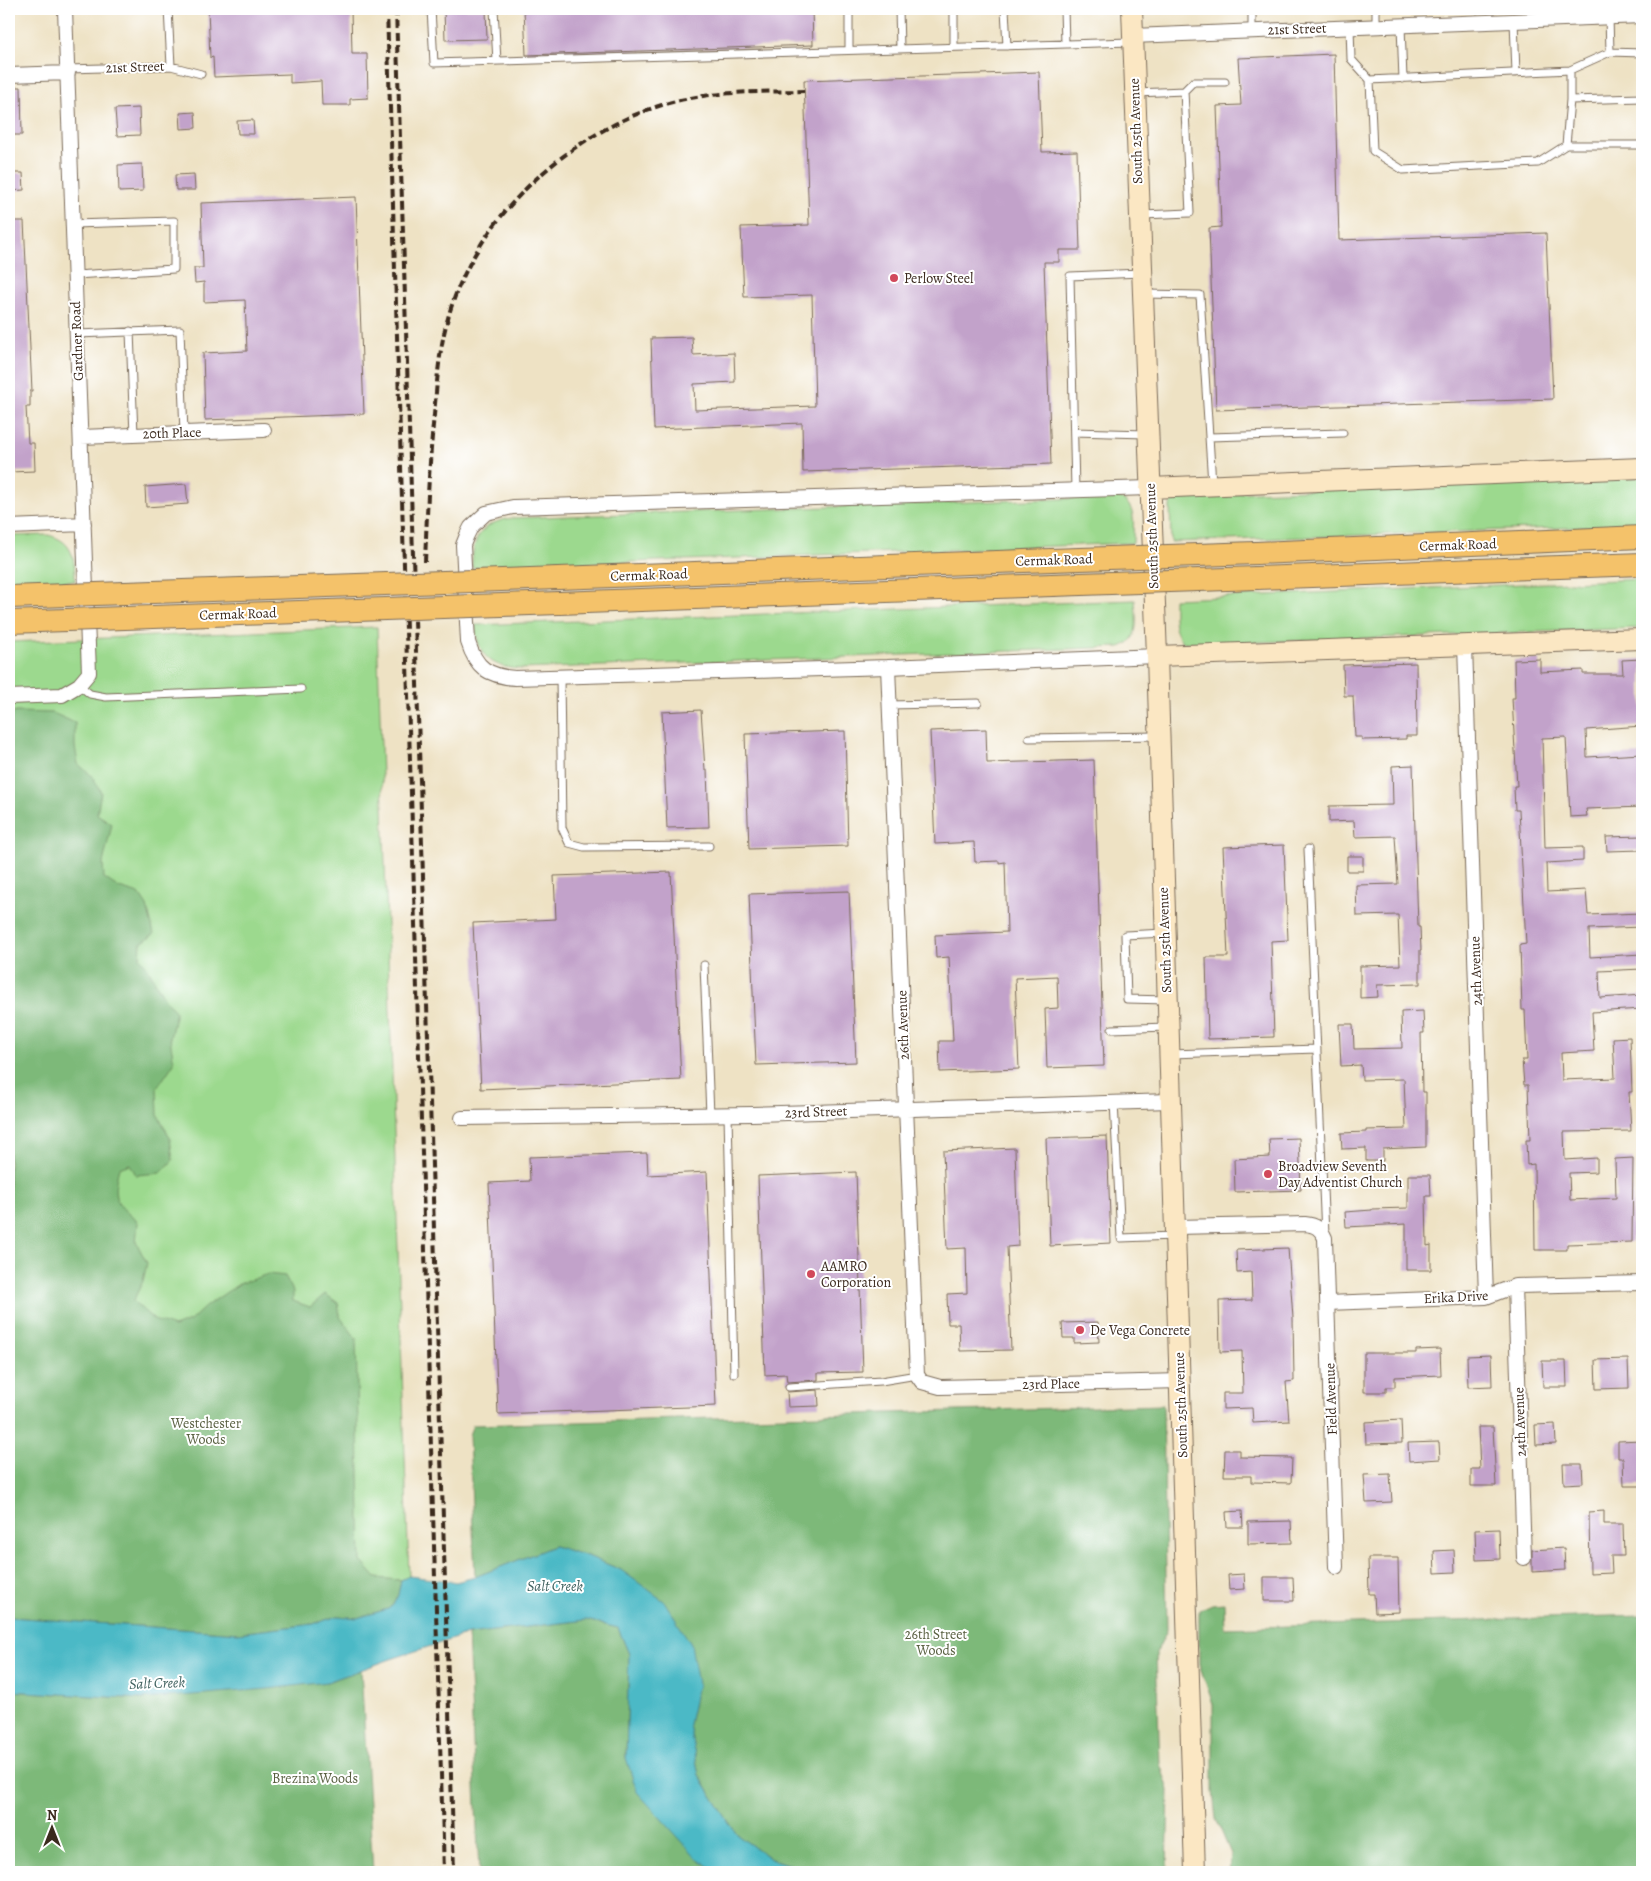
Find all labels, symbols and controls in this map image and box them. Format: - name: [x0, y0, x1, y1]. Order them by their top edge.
- street label: 21st Street: [1267, 18, 1327, 40]
- street label: 21st Street: [105, 56, 165, 78]
- street label: South 25th Avenue: [1125, 78, 1147, 184]
- place label: Perlow Steel: [904, 269, 974, 288]
- marker: Perlow Steel: [888, 272, 900, 284]
- street label: Gardner Road: [66, 300, 88, 381]
- street label: 20th Place: [142, 422, 202, 444]
- street label: South 25th Avenue: [1141, 483, 1163, 589]
- street label: Cermak Road: [1419, 534, 1497, 556]
- street label: Cermak Road: [1015, 549, 1093, 571]
- street label: Cermak Road: [610, 564, 688, 586]
- street label: Cermak Road: [199, 603, 277, 625]
- street label: South 25th Avenue: [1154, 887, 1176, 993]
- street label: 24th Avenue: [1465, 936, 1487, 1006]
- street label: 26th Avenue: [892, 990, 914, 1060]
- street label: 23rd Street: [784, 1101, 848, 1123]
- place label: Broadview Seventh Day Adventist Church: [1278, 1157, 1403, 1192]
- marker: Broadview Seventh Day Adventist Church: [1262, 1168, 1274, 1180]
- place label: AAMRO Corporation: [820, 1257, 891, 1292]
- marker: AAMRO Corporation: [805, 1268, 817, 1280]
- street label: Erika Drive: [1423, 1286, 1489, 1308]
- place label: De Vega Concrete: [1090, 1321, 1190, 1340]
- marker: De Vega Concrete: [1074, 1324, 1086, 1336]
- street label: South 25th Avenue: [1170, 1352, 1192, 1458]
- street label: Field Avenue: [1320, 1362, 1342, 1436]
- street label: 23rd Place: [1022, 1374, 1080, 1394]
- street label: 24th Avenue: [1509, 1387, 1531, 1457]
- park label: Westchester Woods: [170, 1414, 242, 1449]
- water label: Salt Creek: [527, 1576, 583, 1596]
- park label: 26th Street Woods: [905, 1625, 968, 1660]
- water label: Salt Creek: [129, 1672, 186, 1694]
- park label: Brezina Woods: [272, 1769, 358, 1788]
- north arrow: [28, 1804, 78, 1854]
- text: N: [47, 1806, 57, 1825]

